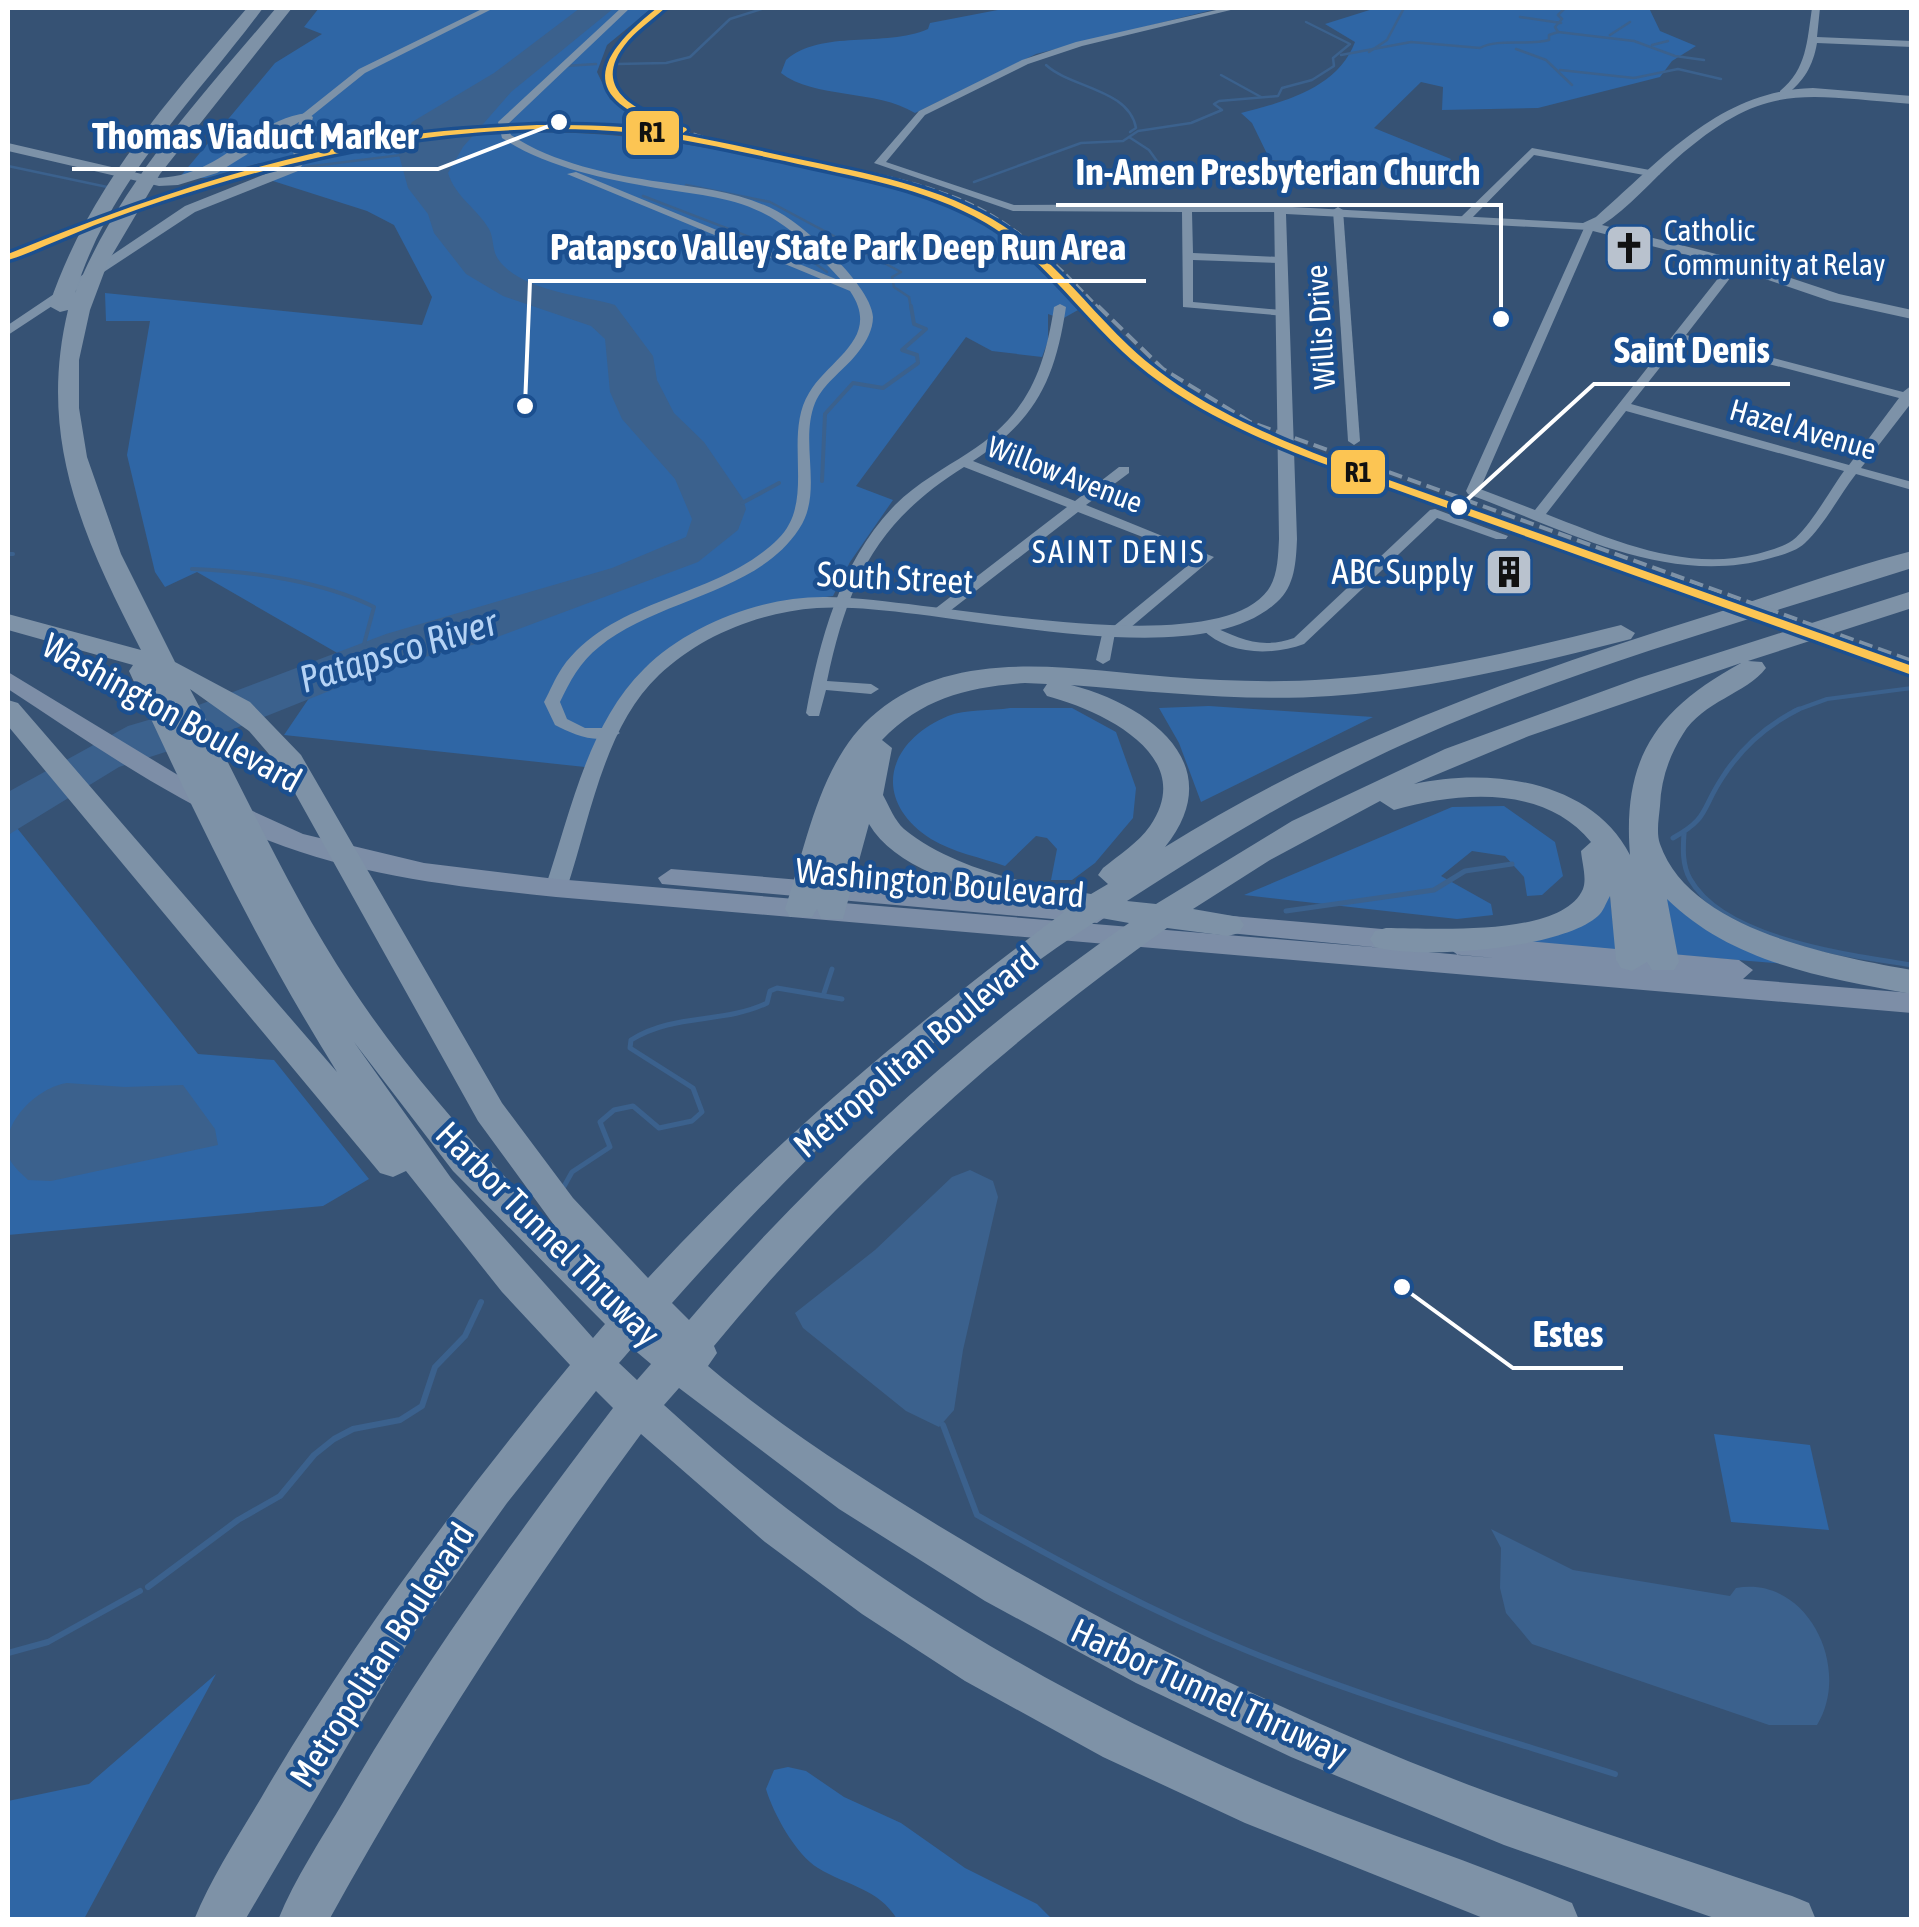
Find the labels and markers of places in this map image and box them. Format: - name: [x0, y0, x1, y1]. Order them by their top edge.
- callout: Thomas Viaduct Marker: [72, 101, 438, 169]
- callout: In-Amen Presbyterian Church: [1056, 137, 1501, 205]
- callout: Patapsco Valley State Park Deep Run Area: [530, 213, 1146, 281]
- place label: Catholic Community at Relay: [1664, 213, 1885, 281]
- church icon: Catholic Community at Relay: [1603, 222, 1655, 274]
- callout: Saint Denis: [1594, 316, 1790, 384]
- building icon: ABC Supply: [1483, 546, 1535, 598]
- place label: ABC Supply: [1332, 551, 1474, 591]
- callout: Estes: [1513, 1300, 1623, 1368]

